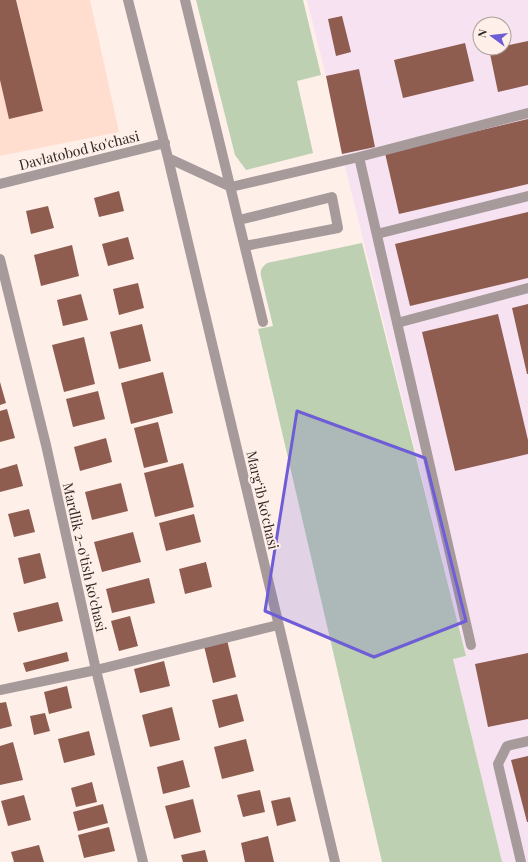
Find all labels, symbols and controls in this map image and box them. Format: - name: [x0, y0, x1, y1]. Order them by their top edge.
- north arrow: [472, 16, 512, 56]
- text: N: [474, 27, 490, 39]
- street label: Davlatobod ko'chasi: [17, 126, 141, 174]
- street label: Marg‘ib ko‘chasi: [242, 449, 284, 551]
- street label: Mardlik 2-o'tish ko'chasi: [59, 481, 111, 633]

